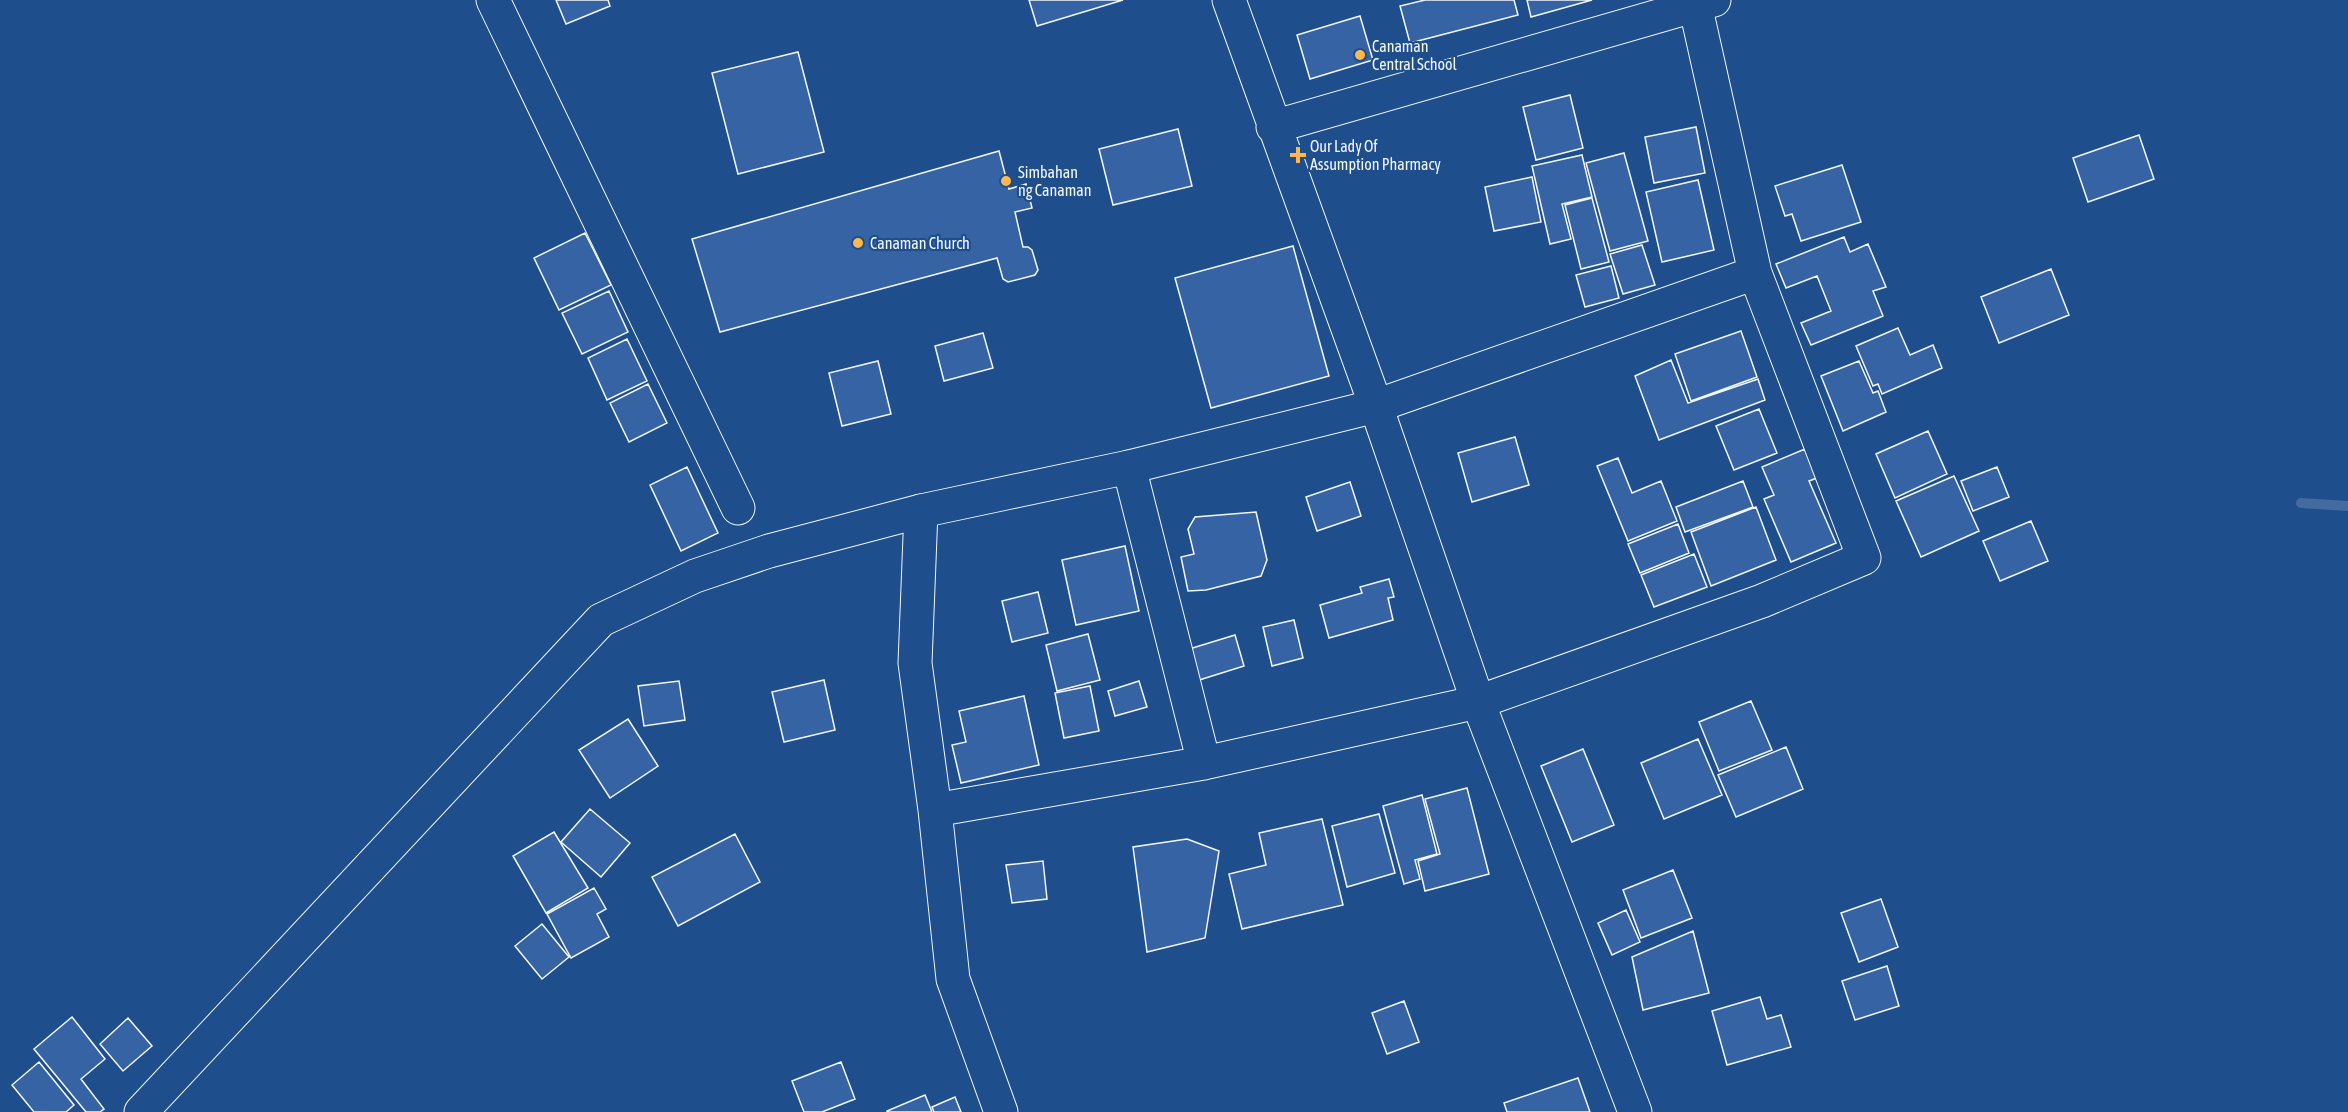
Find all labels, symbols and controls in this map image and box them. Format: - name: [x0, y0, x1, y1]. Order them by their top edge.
- place label: Canaman Central School: [1372, 37, 1458, 73]
- marker: Canaman Central School: [1353, 48, 1367, 62]
- place label: Our Lady Of Assumption Pharmacy: [1310, 137, 1441, 174]
- marker: Our Lady Of Assumption Pharmacy: [1291, 148, 1305, 162]
- place label: Simbahan ng Canaman: [1018, 163, 1091, 200]
- marker: Simbahan ng Canaman: [999, 174, 1013, 188]
- place label: Canaman Church: [870, 234, 970, 252]
- marker: Canaman Church: [851, 236, 865, 250]

